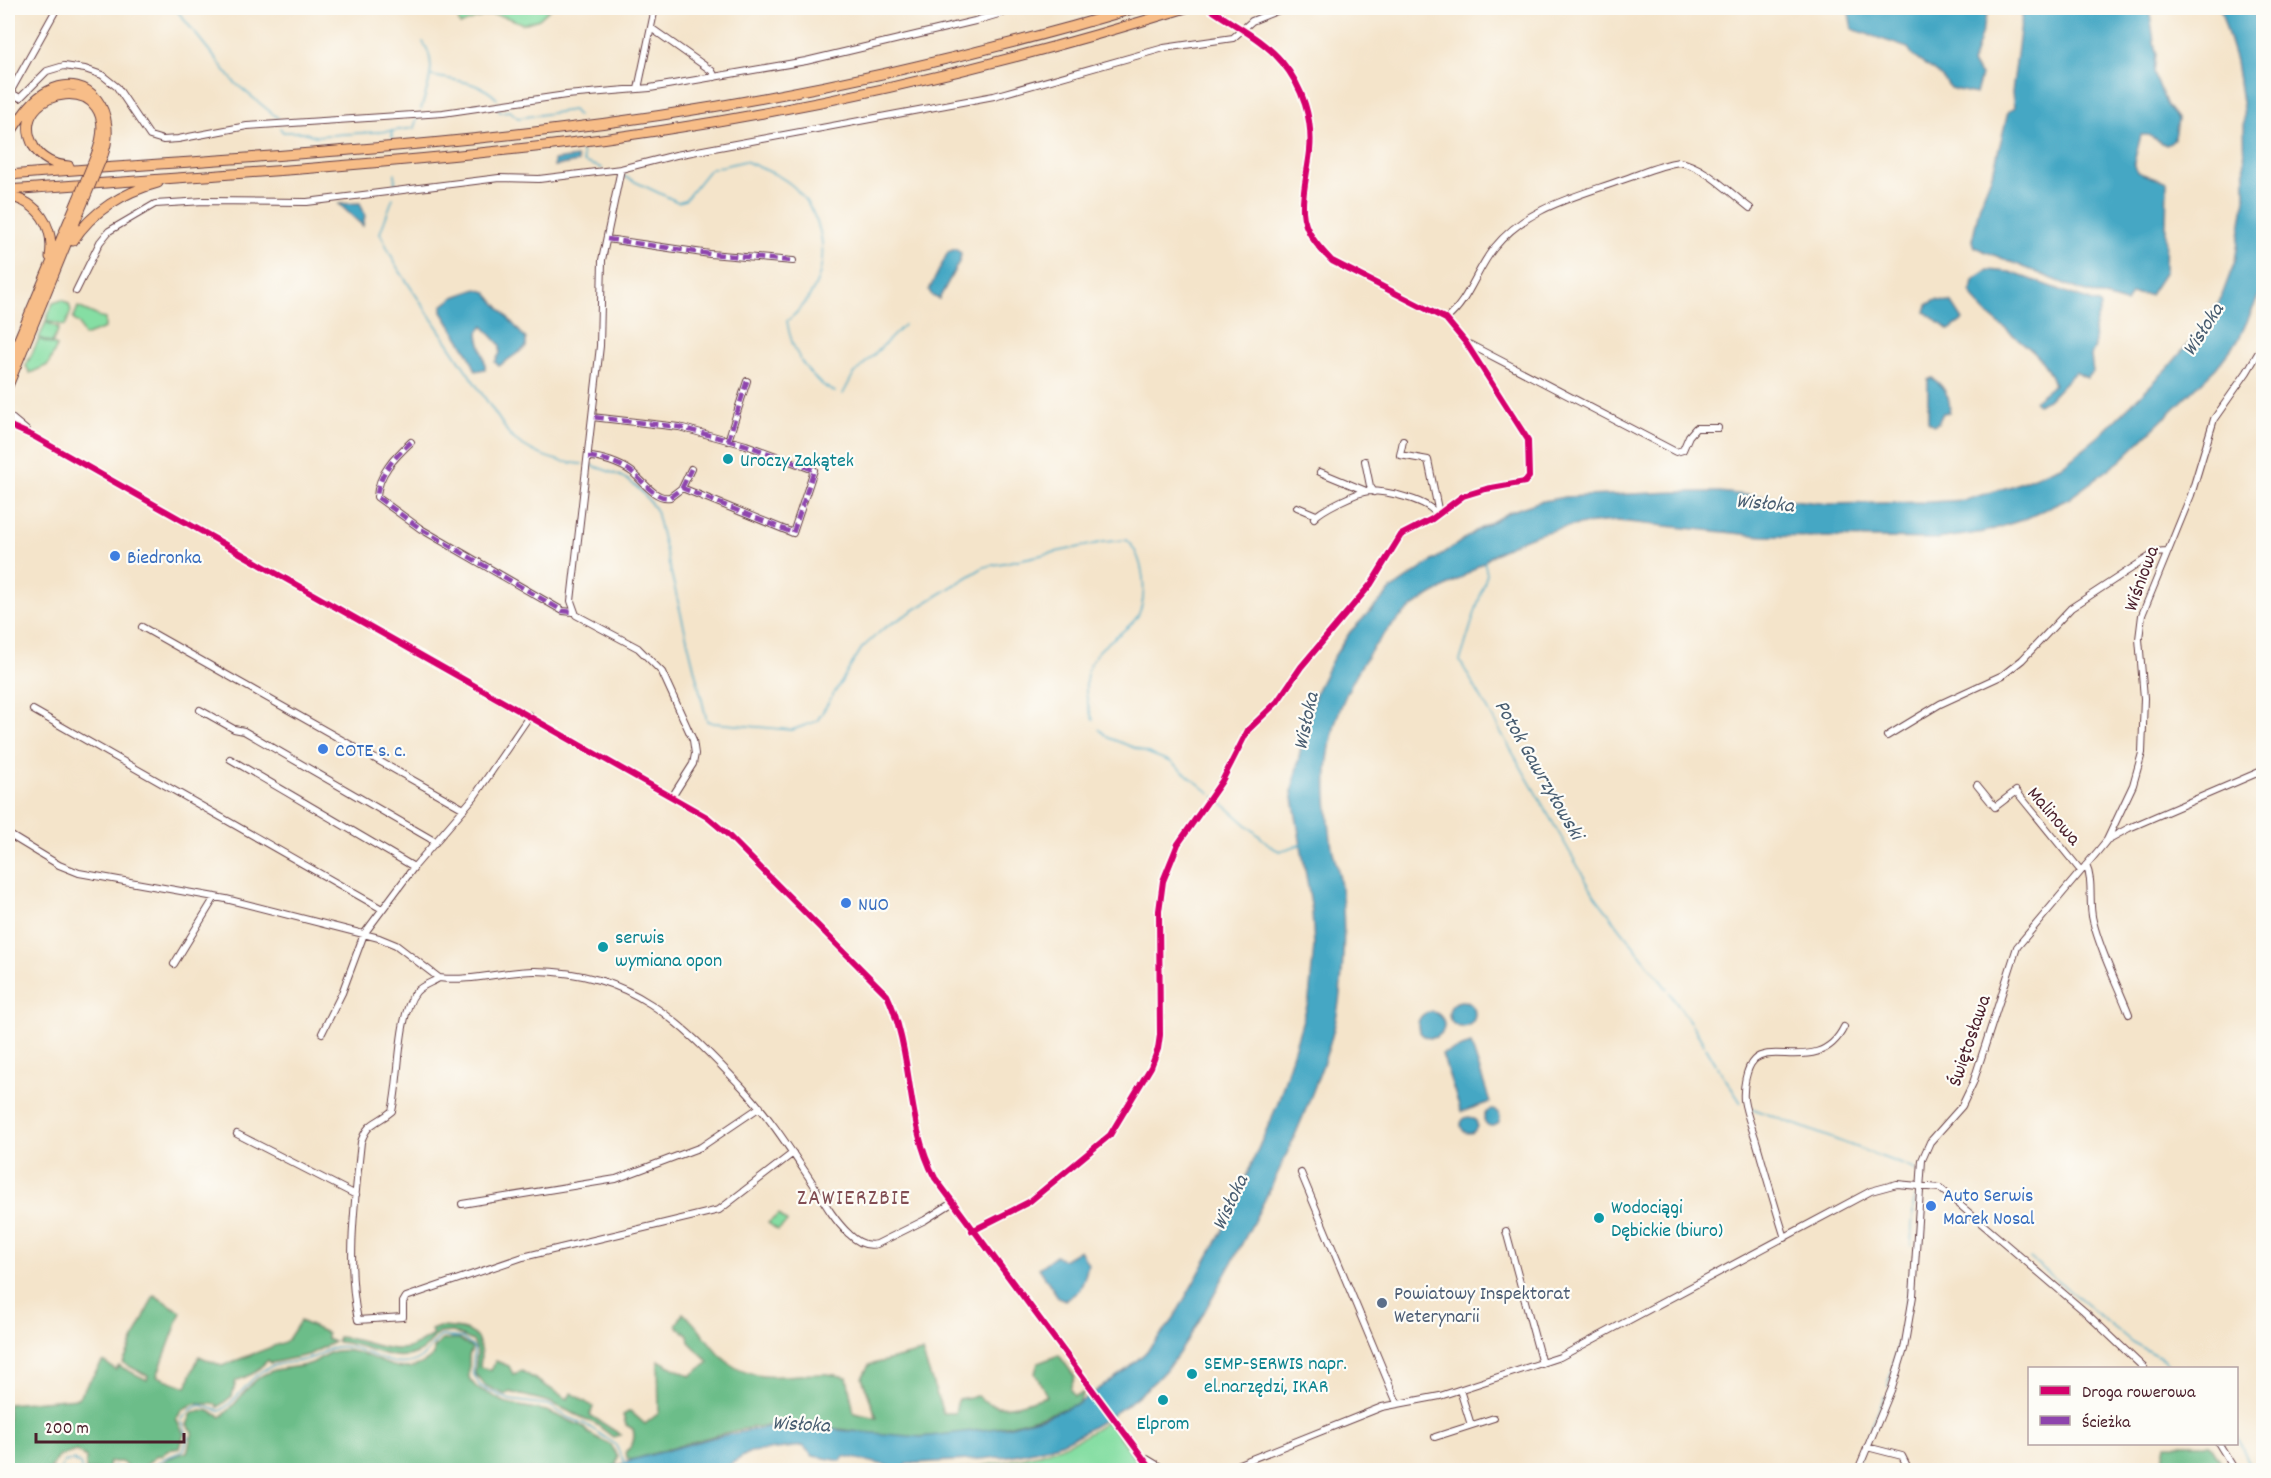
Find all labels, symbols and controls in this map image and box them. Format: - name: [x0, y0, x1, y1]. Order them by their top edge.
- water label: Wisłoka: [2176, 297, 2233, 363]
- place label: Uroczy Zakątek: [740, 448, 854, 476]
- marker: Uroczy Zakątek: [721, 452, 735, 466]
- water label: Wisłoka: [1735, 488, 1796, 523]
- street label: Wiśniowa: [2118, 542, 2168, 616]
- place label: Biedronka: [127, 545, 202, 573]
- marker: Biedronka: [108, 549, 122, 563]
- water label: Wisłoka: [1287, 689, 1329, 753]
- water label: Potok Gawrzyłowski: [1485, 695, 1591, 849]
- place label: COTE s. c.: [335, 738, 406, 766]
- marker: COTE s. c.: [316, 742, 330, 756]
- street label: Malinowa: [2019, 781, 2087, 853]
- place label: NUO: [858, 892, 889, 920]
- marker: NUO: [839, 896, 853, 910]
- place label: serwis wymiana opon: [615, 925, 722, 976]
- marker: serwis wymiana opon: [596, 940, 610, 954]
- street label: Świętosława: [1942, 991, 2000, 1090]
- water label: Wisłoka: [1206, 1170, 1258, 1236]
- place label: Auto Serwis Marek Nosal: [1943, 1183, 2035, 1234]
- district label: ZAWIERZBIE: [797, 1184, 911, 1215]
- place label: Wodociągi Dębickie (biuro): [1611, 1195, 1723, 1246]
- marker: Auto Serwis Marek Nosal: [1924, 1199, 1938, 1213]
- marker: Wodociągi Dębickie (biuro): [1592, 1211, 1606, 1225]
- place label: Powiatowy Inspektorat Weterynarii: [1394, 1281, 1570, 1332]
- marker: Powiatowy Inspektorat Weterynarii: [1375, 1296, 1389, 1310]
- place label: SEMP-SERWIS napr. el.narzędzi, IKAR: [1204, 1351, 1347, 1402]
- marker: SEMP-SERWIS napr. el.narzędzi, IKAR: [1185, 1367, 1199, 1381]
- legend: [2028, 1367, 2238, 1445]
- text: Droga rowerowa: [2082, 1381, 2196, 1406]
- marker: Elprom: [1156, 1393, 1170, 1407]
- scale bar: [36, 1406, 184, 1444]
- water label: Wisłoka: [771, 1410, 832, 1443]
- place label: Elprom: [1136, 1411, 1190, 1439]
- text: Ścieżka: [2082, 1411, 2131, 1436]
- text: 200 m: [45, 1417, 89, 1442]

